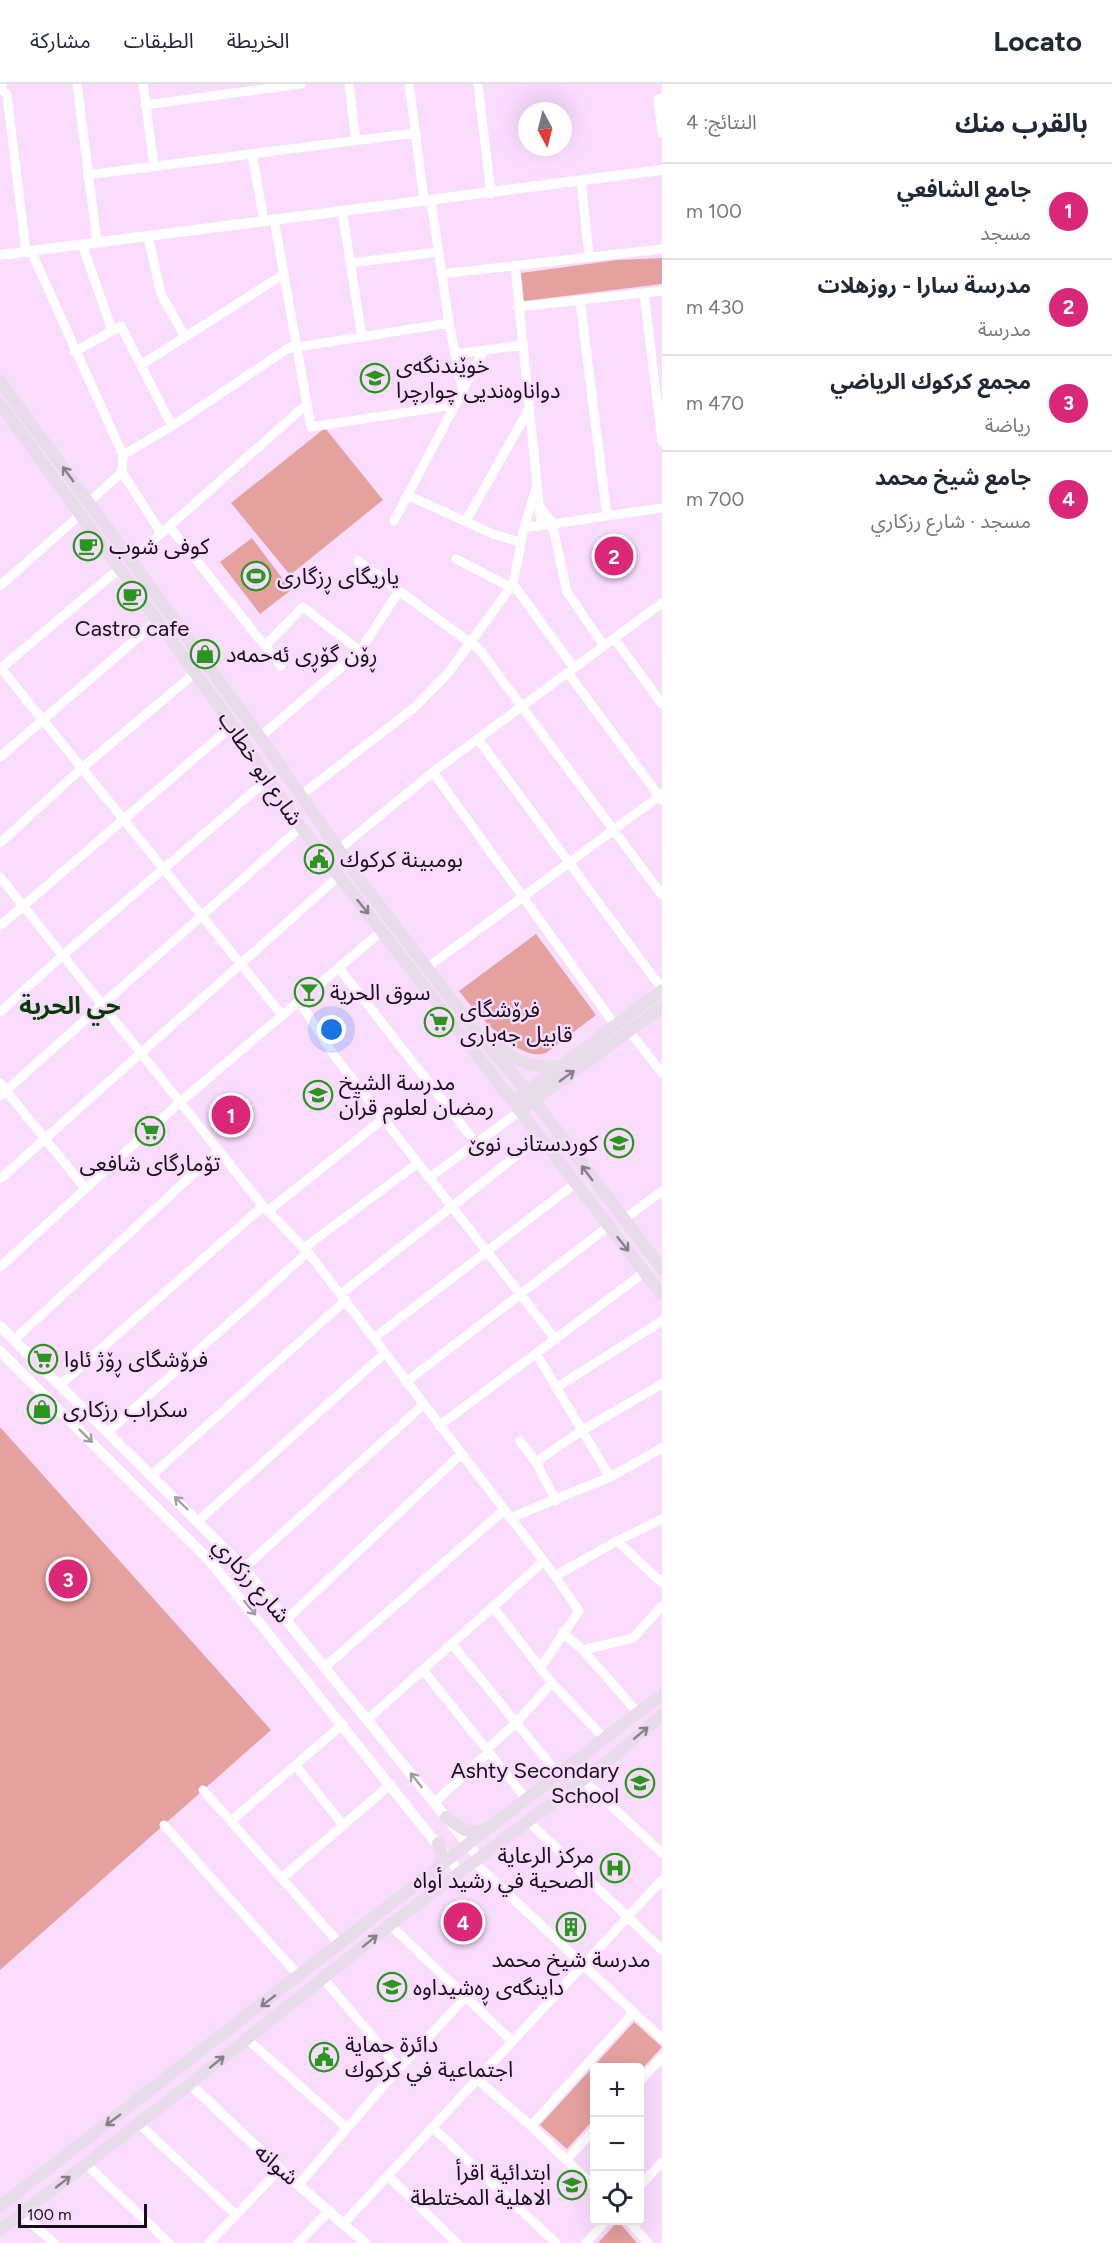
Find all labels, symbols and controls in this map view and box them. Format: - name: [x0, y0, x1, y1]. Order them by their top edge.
- text: Locato: [993, 24, 1082, 58]
- text: مشاركة: [30, 28, 91, 53]
- text: الطبقات: [124, 28, 194, 53]
- text: الخريطة: [227, 28, 290, 53]
- north arrow: [518, 102, 572, 156]
- text: بالقرب منك: [955, 107, 1088, 139]
- text: النتائج: 4: [686, 110, 757, 134]
- text: جامع الشافعي: [897, 176, 1031, 203]
- text: 100 m: [686, 199, 742, 223]
- text: 1: [1064, 199, 1073, 223]
- text: مسجد: [980, 221, 1031, 245]
- text: مدرسة سارا - روزهلات: [817, 272, 1031, 299]
- text: 430 m: [686, 295, 744, 319]
- text: 2: [1063, 295, 1074, 319]
- text: مدرسة: [978, 317, 1031, 341]
- place label: خوێندنگەی دواناوەندیی چوارچرا: [396, 352, 561, 405]
- school or university icon: خوێندنگەی دواناوەندیی چوارچرا: [359, 362, 391, 394]
- text: مجمع كركوك الرياضي: [830, 368, 1031, 395]
- text: 470 m: [686, 391, 744, 415]
- text: 3: [1063, 391, 1074, 415]
- text: رياضة: [985, 413, 1031, 437]
- text: جامع شيخ محمد: [875, 464, 1031, 491]
- one-way arrow: [61, 467, 74, 483]
- text: 700 m: [686, 487, 744, 511]
- text: 4: [1062, 487, 1075, 511]
- text: مسجد · شارع رزكاري: [871, 509, 1031, 533]
- cafe icon: كوفى شوب: [72, 530, 104, 562]
- place label: كوفى شوب: [109, 533, 210, 560]
- pin: 2: [594, 534, 634, 578]
- sports icon: یاریگای ڕزگاری: [240, 560, 272, 592]
- place label: یاریگای ڕزگاری: [277, 563, 399, 595]
- cafe icon: Castro cafe: [116, 580, 148, 612]
- place label: Castro cafe: [75, 615, 189, 642]
- shop icon: ڕۆن گۆڕی ئەحمەد: [189, 638, 221, 670]
- place label: ڕۆن گۆڕی ئەحمەد: [226, 641, 378, 673]
- street label: شارع ابو خطاب: [210, 706, 309, 832]
- public building icon: بومبينة كركوك: [303, 843, 335, 875]
- place label: بومبينة كركوك: [340, 846, 463, 873]
- one-way arrow: [356, 899, 369, 915]
- bar icon: سوق الحرية: [293, 976, 325, 1008]
- place label: سوق الحرية: [330, 979, 430, 1006]
- district label: حي الحرية: [19, 991, 121, 1026]
- place label: فرۆشگای قابیل جەباری: [460, 996, 573, 1048]
- supermarket icon: فرۆشگای قابیل جەباری: [423, 1006, 455, 1038]
- your location: [317, 1015, 346, 1044]
- place label: مدرسة الشيخ رمضان لعلوم قرآن: [339, 1069, 494, 1124]
- one-way arrow: [559, 1070, 575, 1083]
- school or university icon: مدرسة الشيخ رمضان لعلوم قرآن: [302, 1079, 334, 1111]
- pin: 1: [212, 1092, 250, 1138]
- supermarket icon: تۆمارگاى شافعى: [134, 1115, 166, 1147]
- school or university icon: کوردستانی نوێ: [603, 1127, 635, 1159]
- place label: کوردستانی نوێ: [468, 1130, 599, 1157]
- place label: تۆمارگاى شافعى: [80, 1150, 220, 1177]
- one-way arrow: [581, 1166, 594, 1182]
- one-way arrow: [617, 1236, 630, 1252]
- supermarket icon: فرۆشگای ڕۆژ ئاوا: [27, 1343, 59, 1375]
- place label: فرۆشگای ڕۆژ ئاوا: [64, 1346, 208, 1378]
- shop icon: سكراب رزكارى: [26, 1393, 58, 1425]
- place label: سكراب رزكارى: [63, 1396, 188, 1423]
- one-way arrow: [79, 1429, 94, 1444]
- one-way arrow: [174, 1496, 189, 1511]
- street label: شارع رزكاري: [205, 1532, 296, 1630]
- pin: 3: [48, 1556, 88, 1602]
- one-way arrow: [243, 1600, 256, 1616]
- one-way arrow: [633, 1726, 649, 1739]
- place label: Ashty Secondary School: [451, 1757, 619, 1809]
- school or university icon: Ashty Secondary School: [624, 1767, 656, 1799]
- one-way arrow: [410, 1772, 423, 1788]
- place label: مركز الرعاية الصحية في رشيد أواه: [413, 1842, 594, 1897]
- hospital icon: مركز الرعاية الصحية في رشيد أواه: [599, 1852, 631, 1884]
- pin: 4: [444, 1900, 482, 1944]
- building icon: مدرسة شيخ محمد: [555, 1911, 587, 1943]
- one-way arrow: [361, 1934, 377, 1947]
- place label: مدرسة شيخ محمد: [491, 1946, 651, 1976]
- school or university icon: داینگەی ڕەشیداوە: [376, 1971, 408, 2003]
- place label: داینگەی ڕەشیداوە: [413, 1974, 564, 2006]
- one-way arrow: [260, 1994, 276, 2007]
- place label: دائرة حماية اجتماعية في كركوك: [345, 2031, 513, 2086]
- public building icon: دائرة حماية اجتماعية في كركوك: [308, 2041, 340, 2073]
- one-way arrow: [209, 2056, 225, 2069]
- map controls: [590, 2063, 644, 2225]
- button: +: [590, 2063, 644, 2117]
- one-way arrow: [106, 2114, 122, 2126]
- button: −: [590, 2117, 644, 2171]
- street label: شوانە: [249, 2138, 304, 2191]
- place label: ابتدائية اقرأ الاهلية المختلطة: [411, 2159, 551, 2211]
- school or university icon: ابتدائية اقرأ الاهلية المختلطة: [556, 2169, 588, 2201]
- button: locate: [590, 2171, 644, 2225]
- one-way arrow: [55, 2175, 71, 2188]
- scale bar: [18, 2201, 147, 2228]
- text: 100 m: [27, 2205, 72, 2224]

